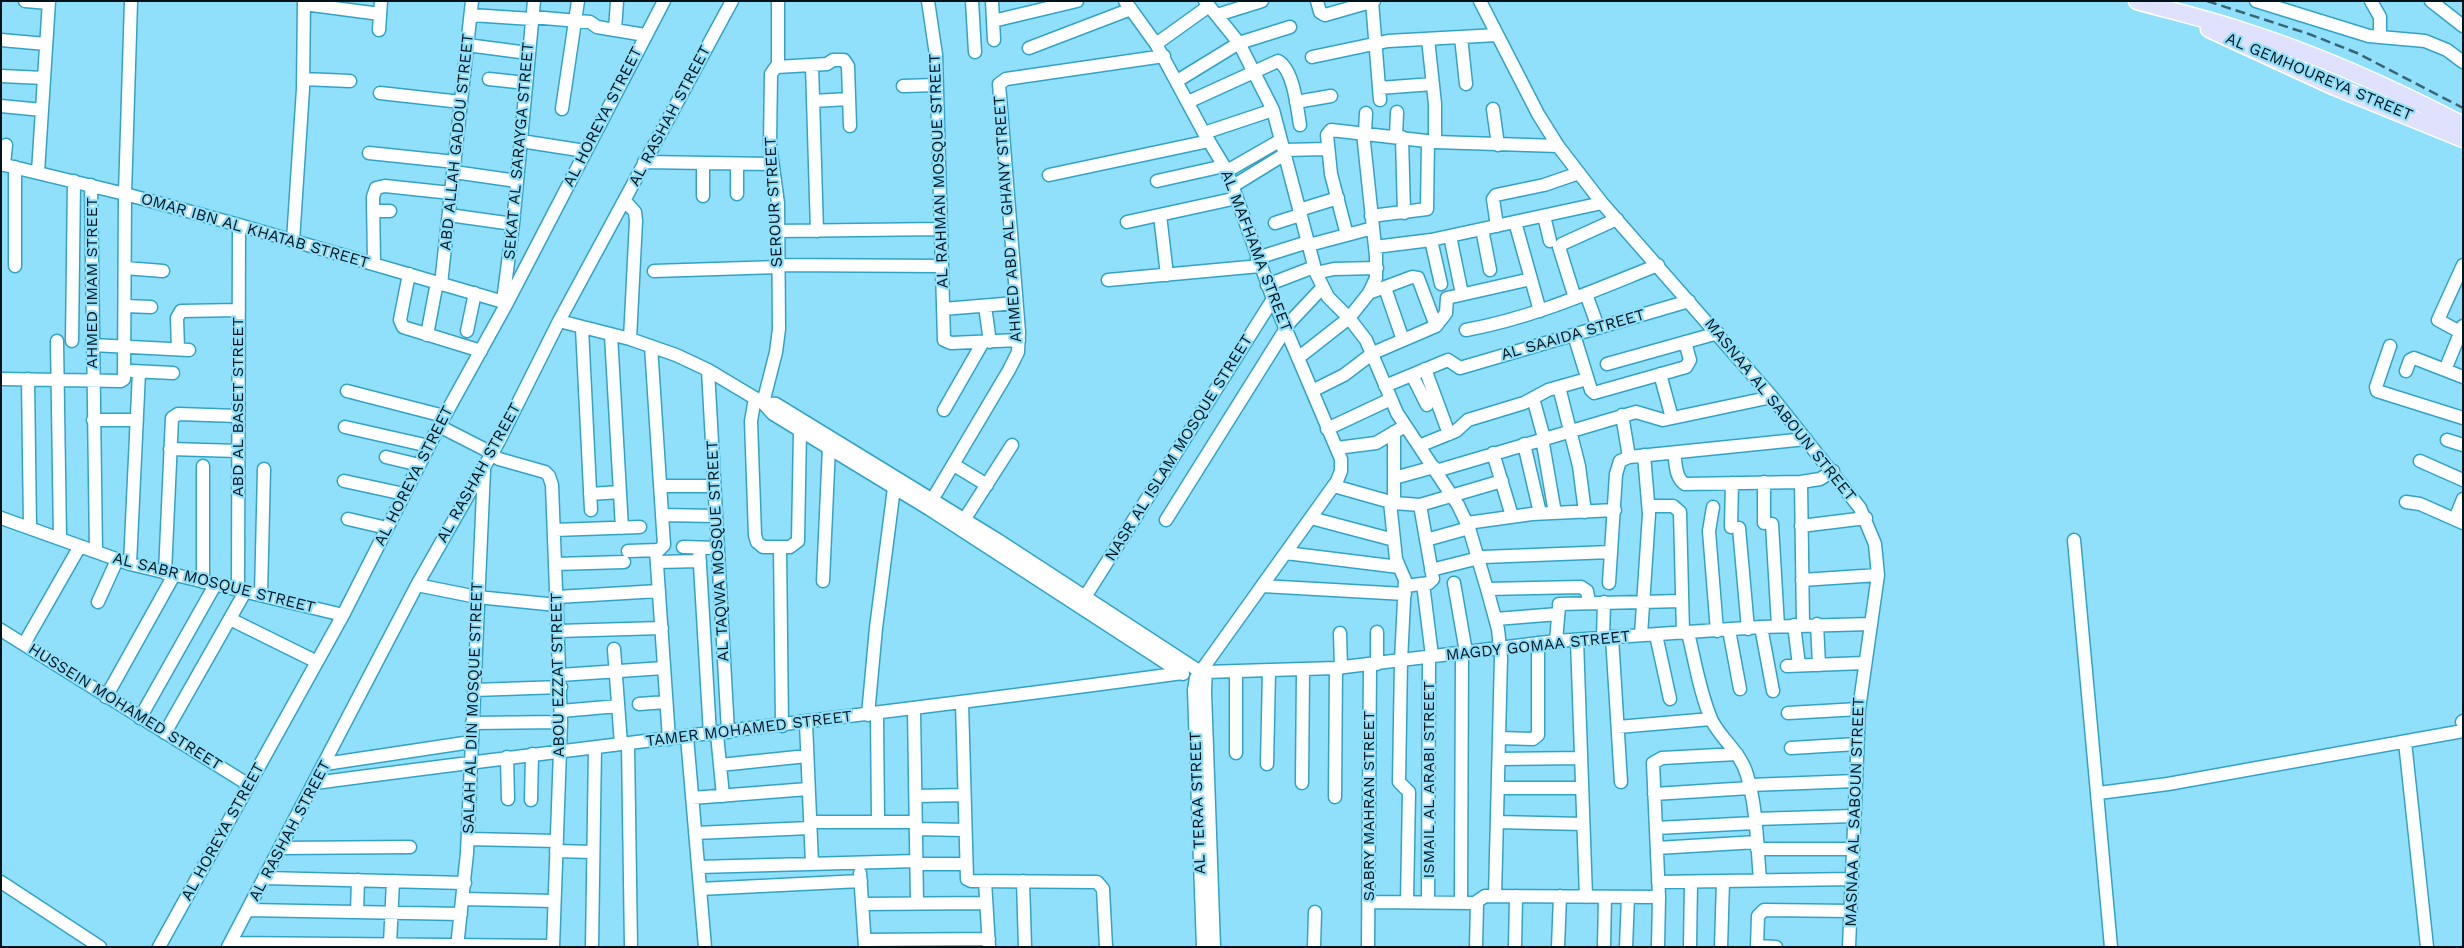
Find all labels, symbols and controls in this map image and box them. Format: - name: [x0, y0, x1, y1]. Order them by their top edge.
- street label: AL GEMHOUREYA STREET: [2223, 29, 2415, 125]
- street label: ABD ALLAH GADOU STREET: [436, 33, 478, 251]
- street label: SEKAT AL SARAYGA STREET: [500, 41, 538, 261]
- street label: AL RASHAH STREET: [625, 42, 715, 190]
- street label: AL HOREYA STREET: [559, 44, 647, 190]
- street label: AL RAHMAN MOSQUE STREET: [925, 53, 953, 289]
- street label: AHMED ABD AL GHANY STREET: [990, 95, 1026, 343]
- street label: SEROUR STREET: [761, 136, 787, 268]
- street label: AL MAFHAMA STREET: [1216, 167, 1296, 335]
- street label: OMAR IBN AL KHATAB STREET: [139, 189, 371, 273]
- street label: AHMED IMAM STREET: [82, 197, 102, 369]
- street label: AL SAAIDA STREET: [1499, 305, 1647, 365]
- street label: MASNAA AL SABOUN STREET: [1700, 315, 1860, 505]
- street label: ABD AL BASET STREET: [228, 317, 248, 497]
- street label: NASR AL ISLAM MOSQUE STREET: [1101, 331, 1257, 565]
- street label: AL RASHAH STREET: [433, 400, 525, 546]
- street label: AL HOREYA STREET: [370, 403, 458, 549]
- street label: AL TAQWA MOSQUE STREET: [703, 440, 733, 662]
- street label: AL SABR MOSQUE STREET: [111, 549, 317, 617]
- street label: SALAH AL DIN MOSQUE STREET: [459, 582, 487, 834]
- street label: ABOU EZZAT STREET: [547, 593, 569, 757]
- street label: MAGDY GOMAA STREET: [1445, 627, 1631, 665]
- street label: HUSSEIN MOHAMED STREET: [25, 639, 225, 775]
- street label: ISMAIL AL ARABI STREET: [1419, 681, 1439, 879]
- street label: MASNAA AL SABOUN STREET: [1841, 697, 1869, 927]
- street label: TAMER MOHAMED STREET: [645, 707, 853, 751]
- street label: SABRY MAHRAN STREET: [1359, 711, 1379, 901]
- street label: AL TERAA STREET: [1186, 731, 1210, 875]
- street label: AL RASHAH STREET: [245, 757, 335, 905]
- street label: AL HOREYA STREET: [177, 760, 269, 904]

